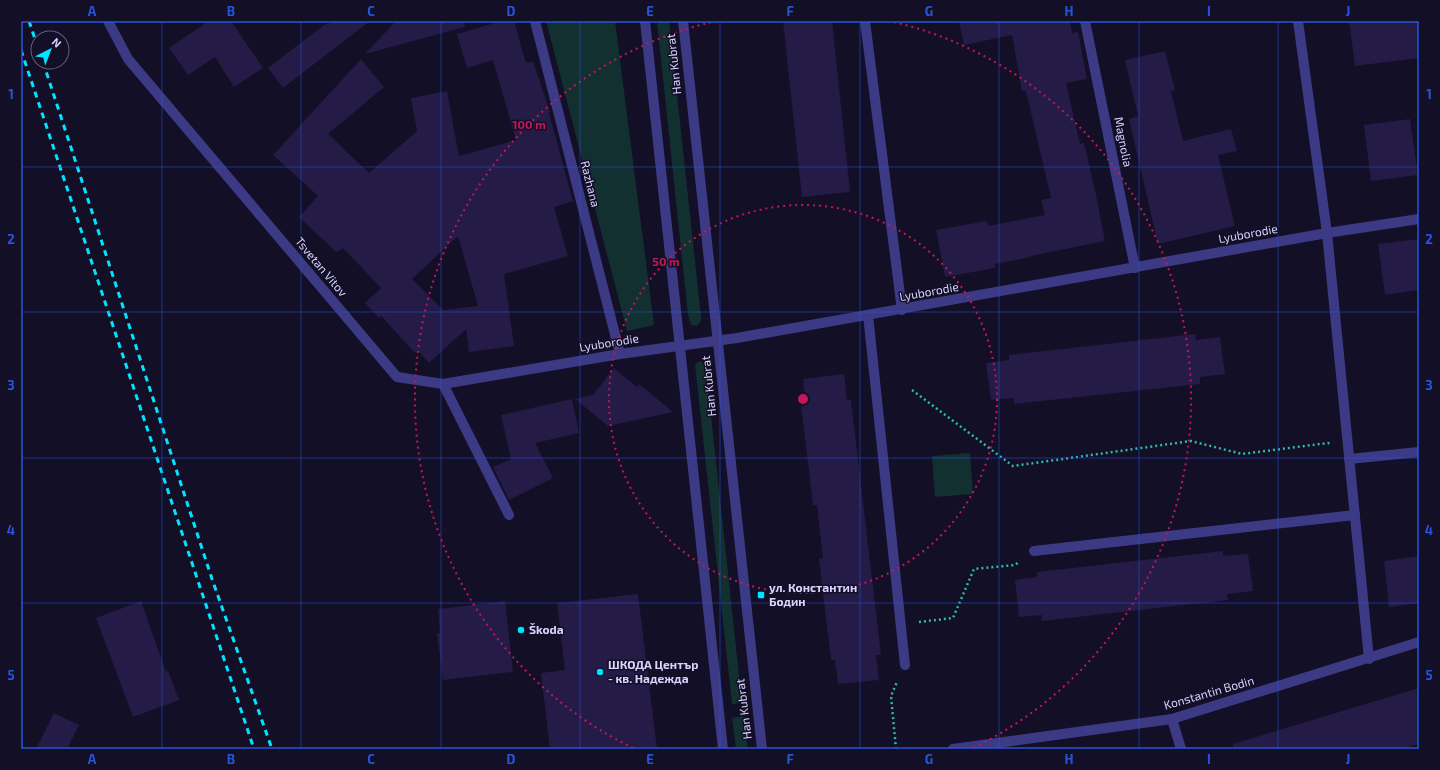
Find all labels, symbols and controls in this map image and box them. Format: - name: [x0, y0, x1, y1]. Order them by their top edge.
- text: A: [88, 3, 97, 19]
- text: B: [227, 3, 235, 19]
- text: C: [367, 3, 375, 19]
- text: D: [507, 3, 516, 19]
- text: E: [646, 3, 654, 19]
- text: F: [786, 3, 794, 19]
- text: G: [925, 3, 933, 19]
- text: H: [1065, 3, 1074, 19]
- text: I: [1207, 3, 1211, 19]
- text: J: [1346, 3, 1350, 19]
- north arrow: [30, 30, 70, 70]
- street label: Han Kubrat: [663, 33, 683, 95]
- text: N: [50, 35, 64, 50]
- text: 1: [8, 86, 14, 102]
- text: 1: [1426, 86, 1432, 102]
- street label: Magnolia: [1112, 116, 1136, 168]
- text: 100 m: [512, 117, 546, 131]
- street label: Razhana: [578, 159, 603, 208]
- street label: Lyuborodie: [1217, 221, 1279, 245]
- text: 2: [7, 231, 15, 247]
- text: 2: [1425, 231, 1433, 247]
- street label: Tsvetan Vitov: [293, 234, 351, 299]
- text: 50 m: [652, 254, 680, 268]
- street label: Lyuborodie: [898, 279, 960, 303]
- street label: Lyuborodie: [578, 330, 640, 354]
- street label: Han Kubrat: [698, 355, 718, 417]
- text: 3: [7, 377, 15, 393]
- text: 3: [1425, 377, 1433, 393]
- centre of rings: [796, 392, 810, 406]
- text: 4: [7, 522, 15, 538]
- text: 4: [1425, 522, 1433, 538]
- place label: ул. Константин Бодин: [769, 580, 857, 608]
- marker: ул. Константин Бодин: [756, 590, 766, 600]
- place label: Škoda: [529, 622, 564, 636]
- marker: Škoda: [516, 625, 526, 635]
- place label: ШКОДА Център - кв. Надежда: [608, 657, 698, 685]
- text: 5: [7, 667, 15, 683]
- marker: ШКОДА Център - кв. Надежда: [595, 667, 605, 677]
- text: 5: [1425, 667, 1433, 683]
- street label: Konstantin Bodin: [1162, 672, 1255, 712]
- street label: Han Kubrat: [732, 678, 754, 740]
- text: A: [88, 751, 97, 767]
- text: B: [227, 751, 235, 767]
- text: C: [367, 751, 375, 767]
- text: D: [507, 751, 516, 767]
- text: E: [646, 751, 654, 767]
- text: F: [786, 751, 794, 767]
- text: G: [925, 751, 933, 767]
- text: H: [1065, 751, 1074, 767]
- text: I: [1207, 751, 1211, 767]
- text: J: [1346, 751, 1350, 767]

